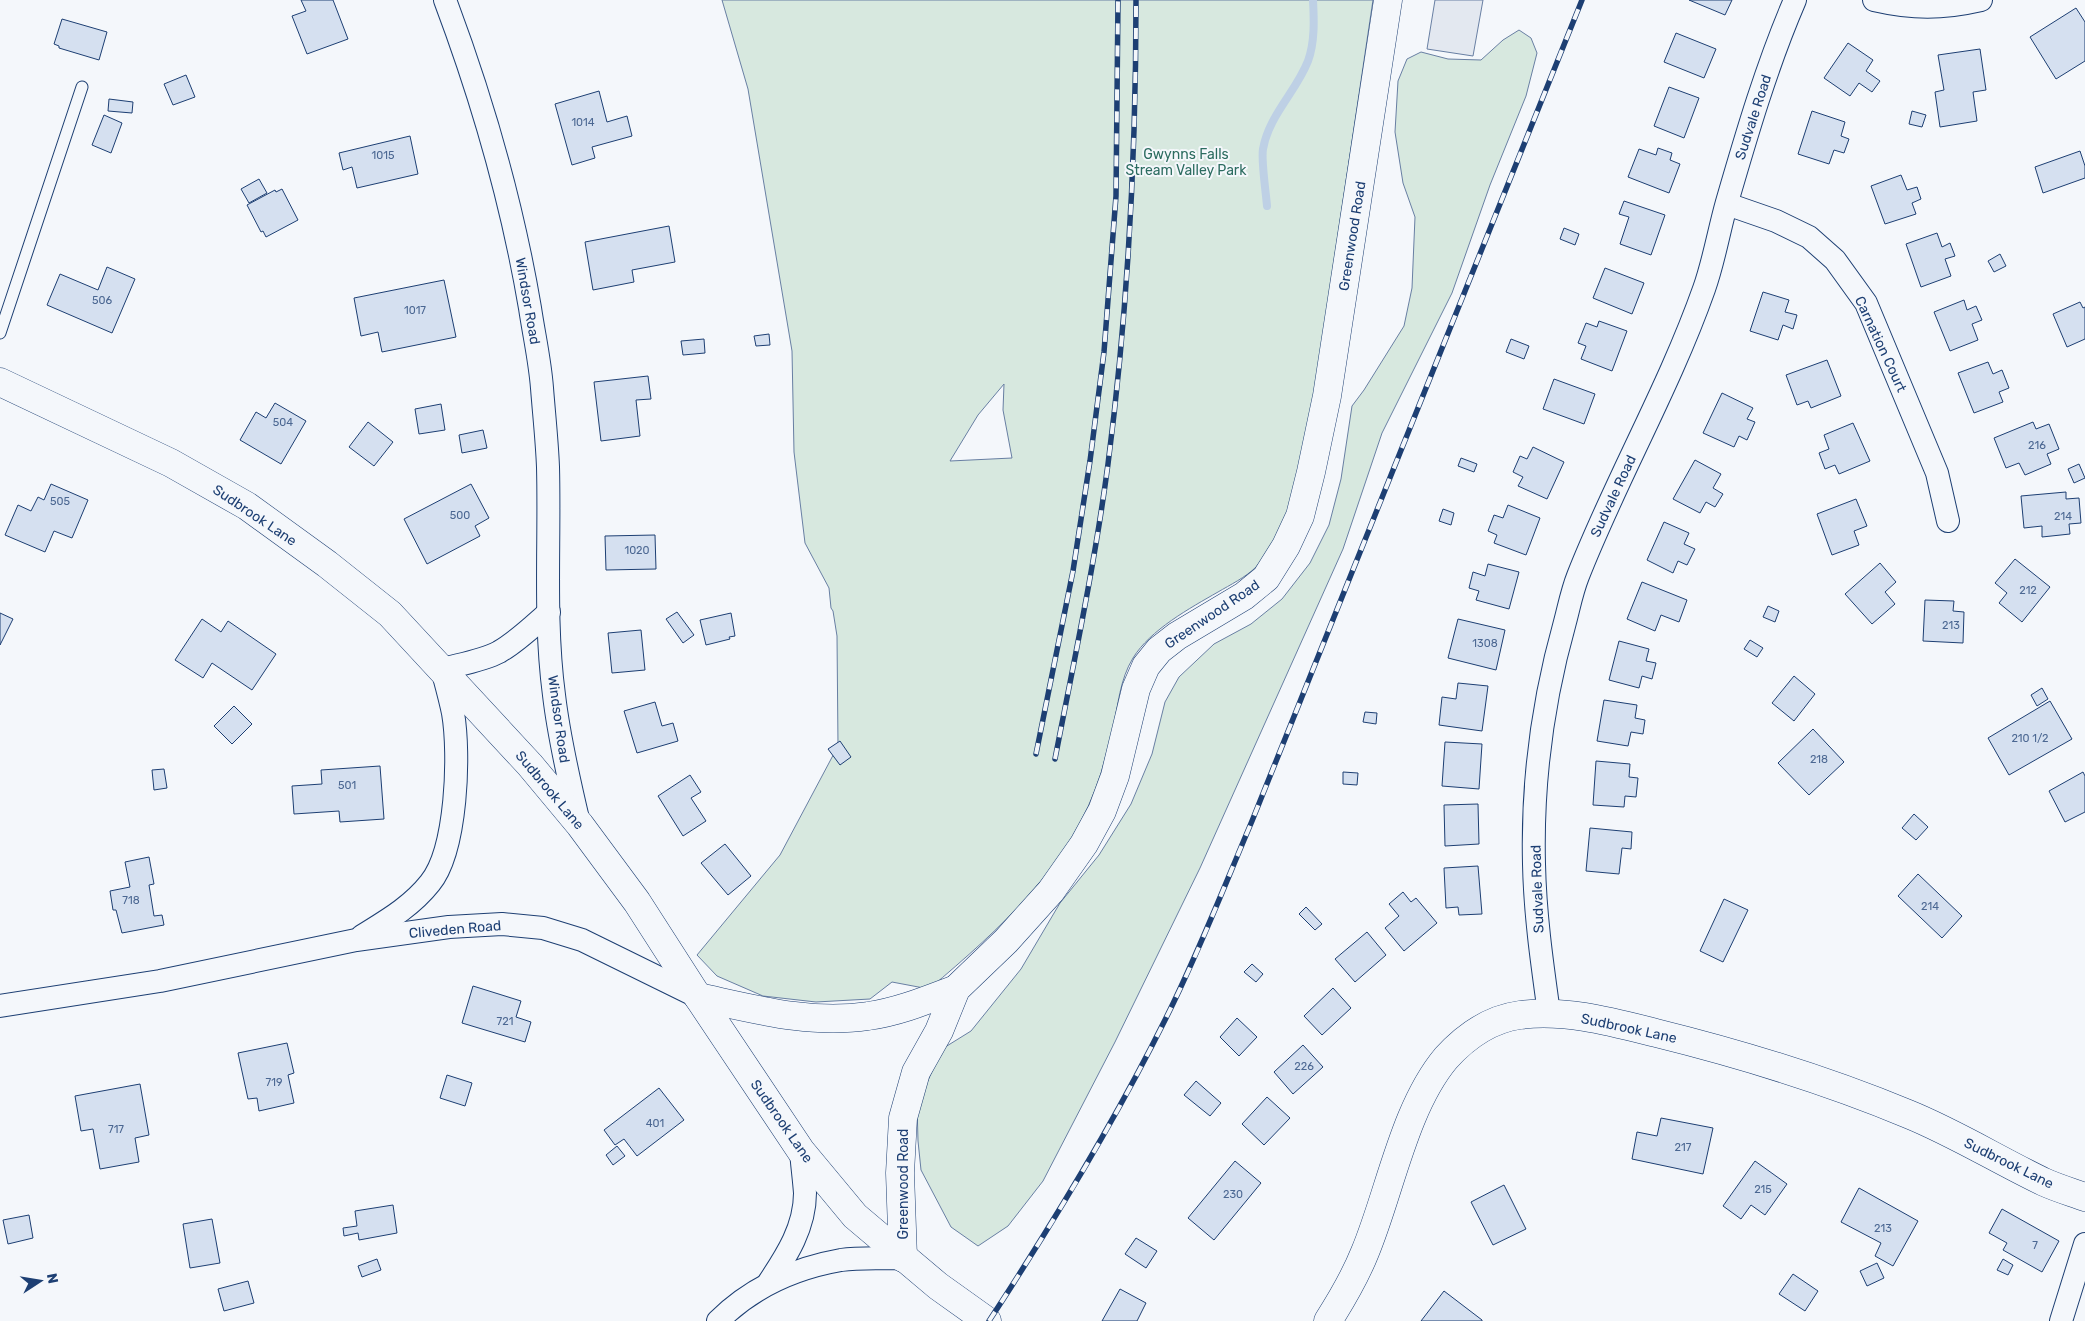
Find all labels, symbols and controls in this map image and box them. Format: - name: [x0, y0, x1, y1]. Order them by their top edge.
- street label: Sudvale Road: [1732, 72, 1775, 162]
- house number: 1014: [571, 116, 595, 129]
- park label: Gwynns Falls Stream Valley Park: [1126, 146, 1247, 179]
- house number: 1015: [372, 149, 395, 162]
- street label: Greenwood Road: [1335, 180, 1370, 292]
- street label: Windsor Road: [511, 256, 544, 346]
- house number: 506: [92, 294, 112, 307]
- street label: Carnation Court: [1851, 294, 1910, 395]
- house number: 1017: [404, 304, 426, 317]
- house number: 504: [273, 416, 293, 429]
- house number: 216: [2028, 439, 2046, 452]
- street label: Sudvale Road: [1587, 453, 1640, 540]
- street label: Sudbrook Lane: [210, 481, 300, 550]
- house number: 505: [50, 495, 70, 508]
- house number: 500: [450, 509, 470, 522]
- house number: 214: [2054, 510, 2072, 523]
- house number: 1020: [624, 544, 650, 557]
- street label: Greenwood Road: [1162, 576, 1263, 652]
- house number: 212: [2019, 584, 2037, 597]
- house number: 213: [1942, 619, 1960, 632]
- house number: 1308: [1472, 637, 1498, 650]
- street label: Windsor Road: [544, 674, 573, 764]
- house number: 210 1/2: [2011, 732, 2049, 745]
- street label: Sudbrook Lane: [512, 748, 588, 833]
- house number: 218: [1810, 753, 1828, 766]
- house number: 501: [338, 779, 356, 792]
- street label: Sudvale Road: [1527, 844, 1548, 934]
- house number: 718: [122, 894, 140, 907]
- house number: 214: [1921, 900, 1939, 913]
- street label: Cliveden Road: [408, 917, 502, 942]
- street label: Sudbrook Lane: [1579, 1010, 1678, 1047]
- house number: 721: [497, 1015, 513, 1028]
- house number: 226: [1294, 1060, 1314, 1073]
- house number: 719: [266, 1076, 282, 1089]
- street label: Sudbrook Lane: [747, 1076, 817, 1166]
- house number: 401: [646, 1117, 664, 1130]
- house number: 717: [108, 1123, 124, 1136]
- street label: Greenwood Road: [895, 1129, 912, 1239]
- street label: Sudbrook Lane: [1961, 1134, 2056, 1193]
- house number: 217: [1675, 1141, 1692, 1154]
- house number: 215: [1754, 1183, 1772, 1196]
- house number: 230: [1223, 1188, 1243, 1201]
- house number: 213: [1874, 1222, 1892, 1235]
- house number: 7: [2032, 1239, 2038, 1252]
- north arrow: [15, 1256, 65, 1306]
- text: N: [43, 1272, 62, 1285]

